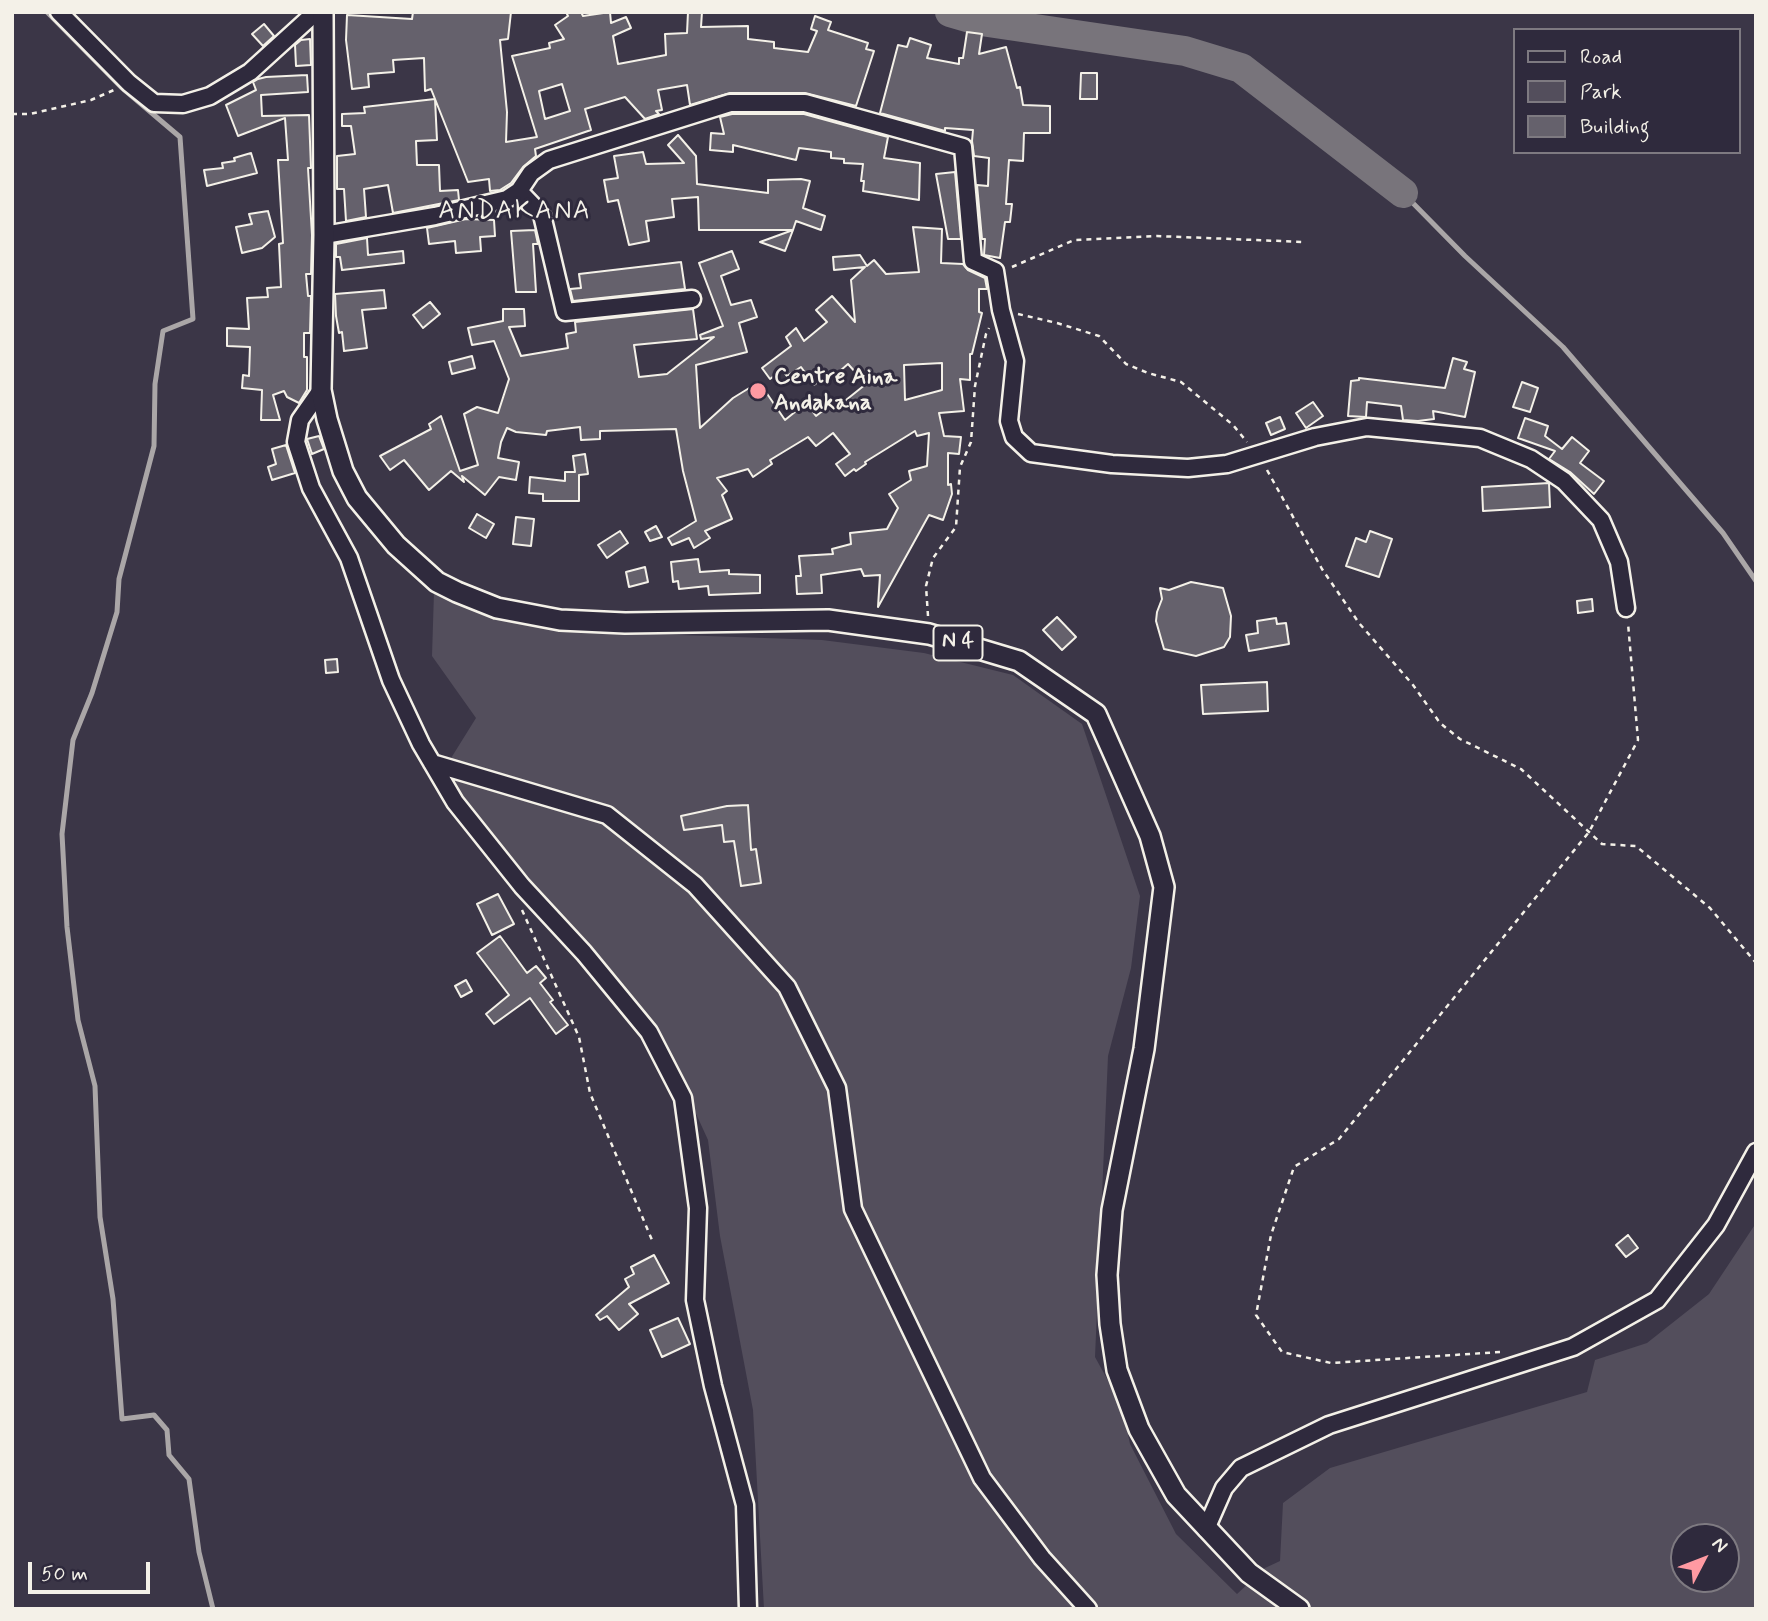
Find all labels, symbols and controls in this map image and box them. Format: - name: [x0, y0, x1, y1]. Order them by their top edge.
- legend: [1512, 28, 1740, 154]
- text: Road: [1580, 43, 1622, 71]
- text: Park: [1580, 78, 1622, 106]
- text: Building: [1580, 113, 1650, 141]
- district label: ANDAKANA: [442, 197, 588, 229]
- place label: Centre Aina Andakana: [774, 364, 897, 418]
- marker: Centre Aina Andakana: [748, 381, 768, 401]
- road number: N 4: [934, 626, 982, 660]
- north arrow: [1670, 1523, 1740, 1593]
- text: N: [1706, 1532, 1733, 1558]
- scale bar: [32, 1548, 154, 1592]
- text: 50 m: [41, 1560, 88, 1588]

